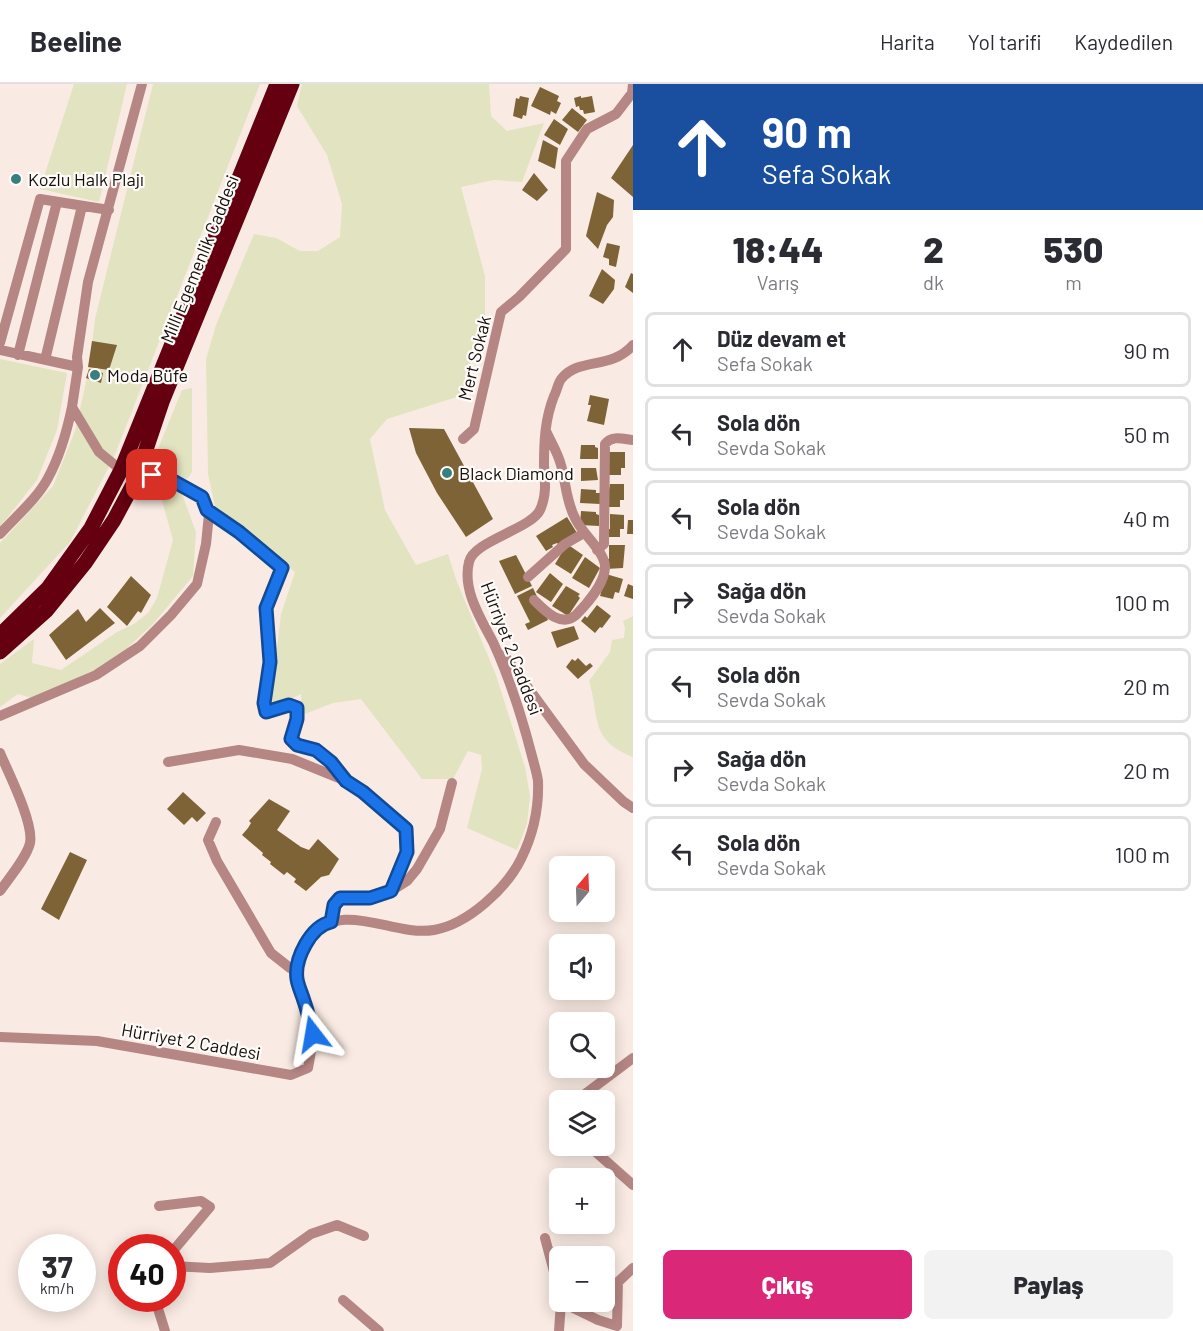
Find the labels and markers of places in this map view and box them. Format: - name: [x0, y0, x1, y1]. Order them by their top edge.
- place label: Kozlu Halk Plajı: [28, 168, 144, 190]
- marker: Kozlu Halk Plajı: [9, 172, 23, 186]
- place label: Moda Büfe: [107, 364, 188, 386]
- marker: Moda Büfe: [88, 368, 102, 382]
- pin: [126, 449, 177, 500]
- place label: Black Diamond: [459, 462, 574, 484]
- marker: Black Diamond: [440, 466, 454, 480]

